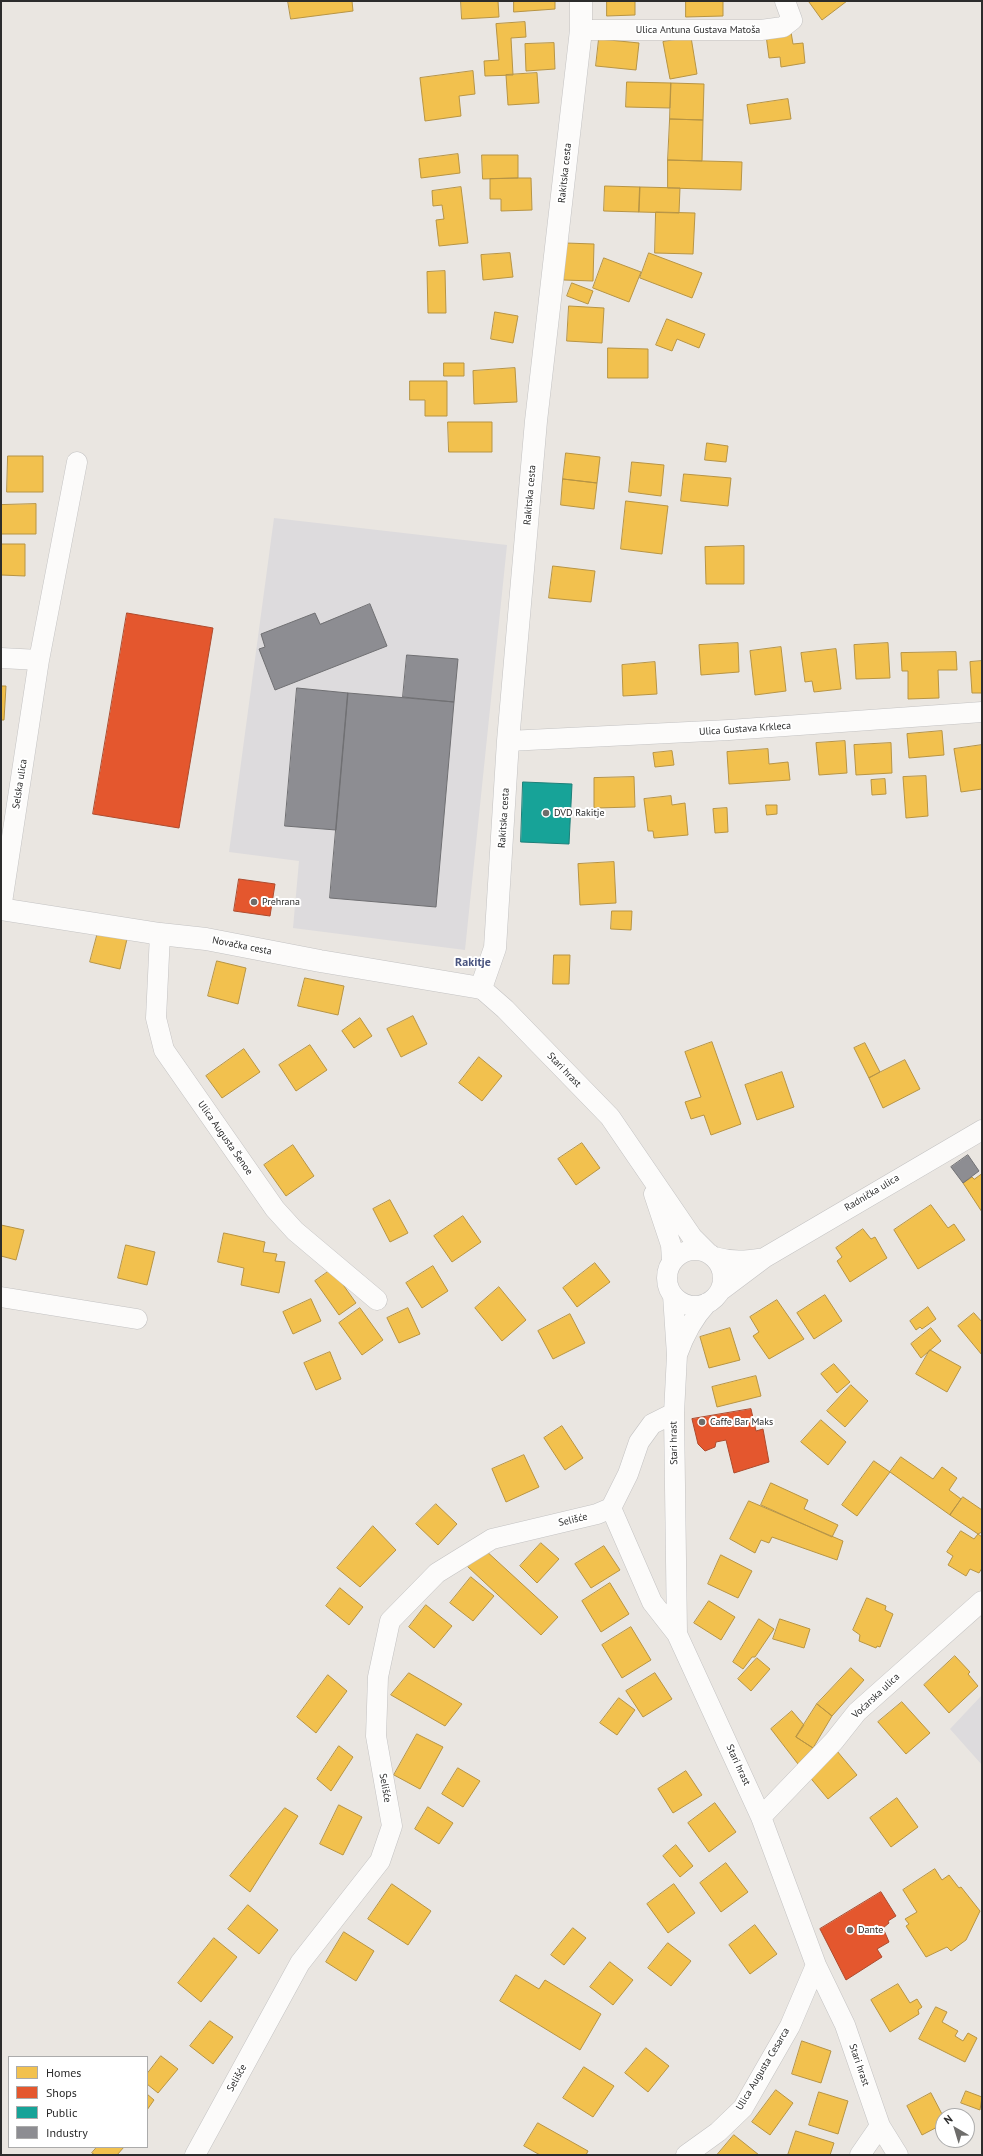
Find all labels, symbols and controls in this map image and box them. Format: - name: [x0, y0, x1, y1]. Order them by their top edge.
- street label: Ulica Antuna Gustava Matoša: [636, 24, 760, 36]
- street label: Rakitska cesta: [556, 142, 574, 204]
- street label: Rakitska cesta: [521, 464, 539, 526]
- street label: Ulica Gustava Krkleca: [699, 720, 791, 738]
- street label: Selska ulica: [10, 758, 30, 810]
- street label: Rakitska cesta: [496, 788, 512, 848]
- place label: DVD Rakitje: [554, 807, 605, 819]
- marker: DVD Rakitje: [541, 808, 551, 818]
- place label: Prehrana: [262, 896, 300, 908]
- marker: Prehrana: [249, 897, 259, 907]
- street label: Novačka cesta: [211, 934, 273, 958]
- district label: Rakitje: [455, 956, 491, 970]
- street label: Stari hrast: [544, 1050, 584, 1090]
- street label: Ulica Augusta Šenoe: [195, 1099, 255, 1177]
- street label: Radnička ulica: [842, 1172, 902, 1214]
- place label: Caffe Bar Maks: [710, 1416, 773, 1428]
- marker: Caffe Bar Maks: [697, 1417, 707, 1427]
- street label: Stari hrast: [668, 1421, 680, 1465]
- street label: Selišće: [557, 1511, 589, 1529]
- street label: Voćarska ulica: [850, 1671, 902, 1721]
- street label: Stari hrast: [723, 1743, 753, 1787]
- street label: Selišće: [377, 1772, 393, 1804]
- place label: Dante: [858, 1924, 883, 1936]
- marker: Dante: [845, 1925, 855, 1935]
- street label: Ulica Augusta Cesarca: [734, 2026, 792, 2112]
- street label: Stari hrast: [846, 2042, 872, 2088]
- legend: [8, 2056, 148, 2148]
- street label: Selišće: [225, 2062, 249, 2094]
- text: Homes: [46, 2065, 81, 2080]
- text: Shops: [46, 2085, 77, 2100]
- text: Public: [46, 2105, 77, 2120]
- north arrow: [935, 2108, 975, 2148]
- text: N: [941, 2112, 955, 2127]
- text: Industry: [46, 2125, 88, 2140]

